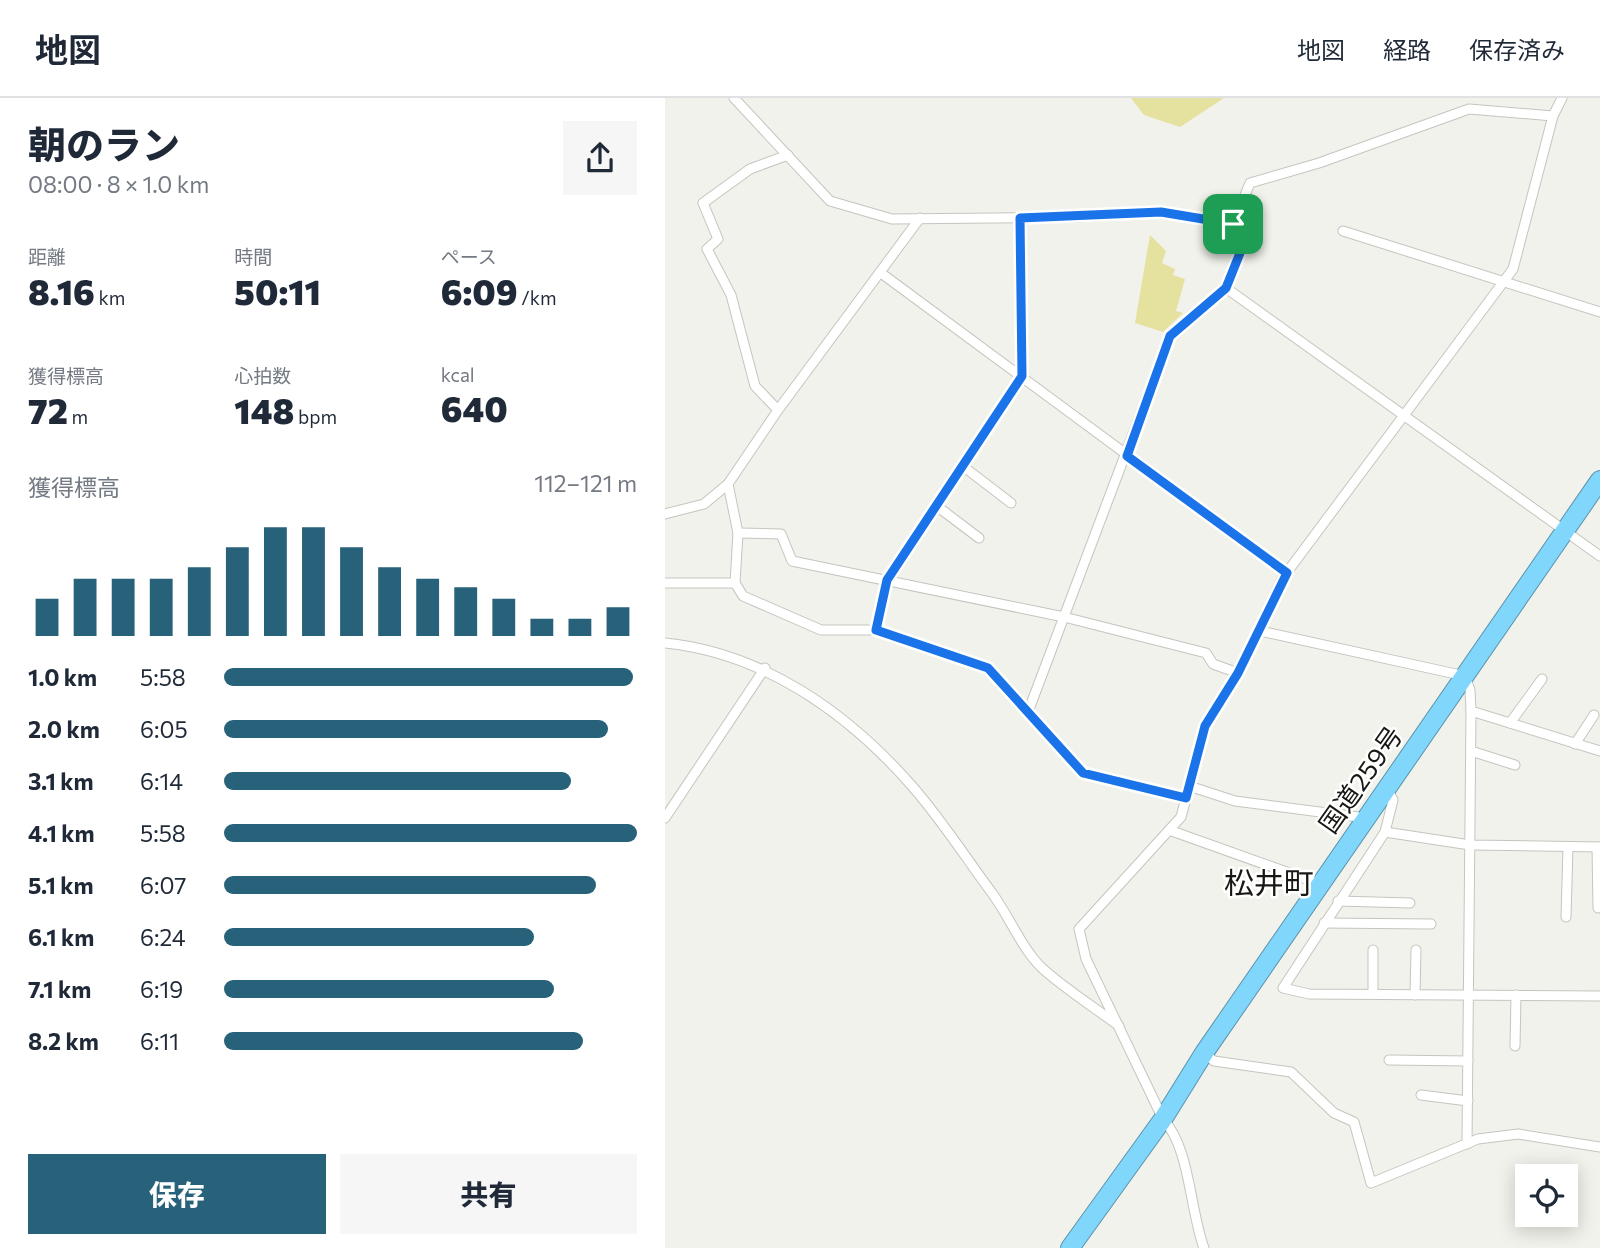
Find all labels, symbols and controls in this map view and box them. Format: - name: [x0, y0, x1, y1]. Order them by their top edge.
- text: 地図: [35, 28, 101, 69]
- text: 地図: [1297, 35, 1345, 64]
- text: 経路: [1383, 35, 1431, 64]
- text: 保存済み: [1469, 35, 1565, 64]
- text: 朝のラン: [28, 120, 180, 167]
- button: share: [563, 121, 637, 195]
- text: 08:00 · 8 × 1.0 km: [28, 170, 209, 198]
- pin: [1203, 194, 1263, 254]
- icon: arrive: [1214, 205, 1252, 243]
- text: 距離: [28, 245, 66, 268]
- text: 時間: [234, 245, 272, 268]
- text: ペース: [441, 245, 497, 268]
- text: 8.16: [28, 269, 95, 312]
- text: 50:11: [234, 269, 321, 312]
- text: 6:09: [441, 269, 518, 312]
- text: km: [95, 286, 125, 309]
- text: /km: [518, 286, 557, 309]
- text: kcal: [441, 363, 475, 386]
- text: 獲得標高: [28, 364, 104, 387]
- text: 心拍数: [234, 364, 291, 387]
- text: 640: [441, 386, 508, 429]
- text: 72: [28, 388, 68, 431]
- text: 148: [234, 388, 294, 431]
- text: m: [68, 405, 88, 428]
- text: bpm: [294, 405, 337, 428]
- text: 112–121 m: [534, 469, 637, 497]
- text: 獲得標高: [28, 473, 120, 501]
- text: 1.0 km: [28, 663, 97, 691]
- text: 5:58: [140, 663, 186, 691]
- text: 2.0 km: [28, 715, 100, 743]
- text: 6:05: [140, 715, 188, 743]
- street label: 国道259号: [1312, 720, 1408, 838]
- text: 3.1 km: [28, 767, 94, 795]
- text: 6:14: [140, 767, 183, 795]
- text: 4.1 km: [28, 819, 94, 847]
- text: 5:58: [140, 819, 186, 847]
- district label: 松井町: [1224, 863, 1314, 900]
- text: 5.1 km: [28, 871, 94, 899]
- text: 6:07: [140, 871, 186, 899]
- text: 6.1 km: [28, 923, 94, 951]
- text: 6:24: [140, 923, 186, 951]
- text: 7.1 km: [28, 975, 91, 1003]
- text: 6:19: [140, 975, 183, 1003]
- text: 8.2 km: [28, 1027, 99, 1055]
- text: 6:11: [140, 1027, 179, 1055]
- button: 保存: [28, 1154, 326, 1234]
- button: 共有: [340, 1154, 637, 1234]
- map controls: [1515, 1164, 1578, 1227]
- button: locate: [1515, 1164, 1578, 1227]

